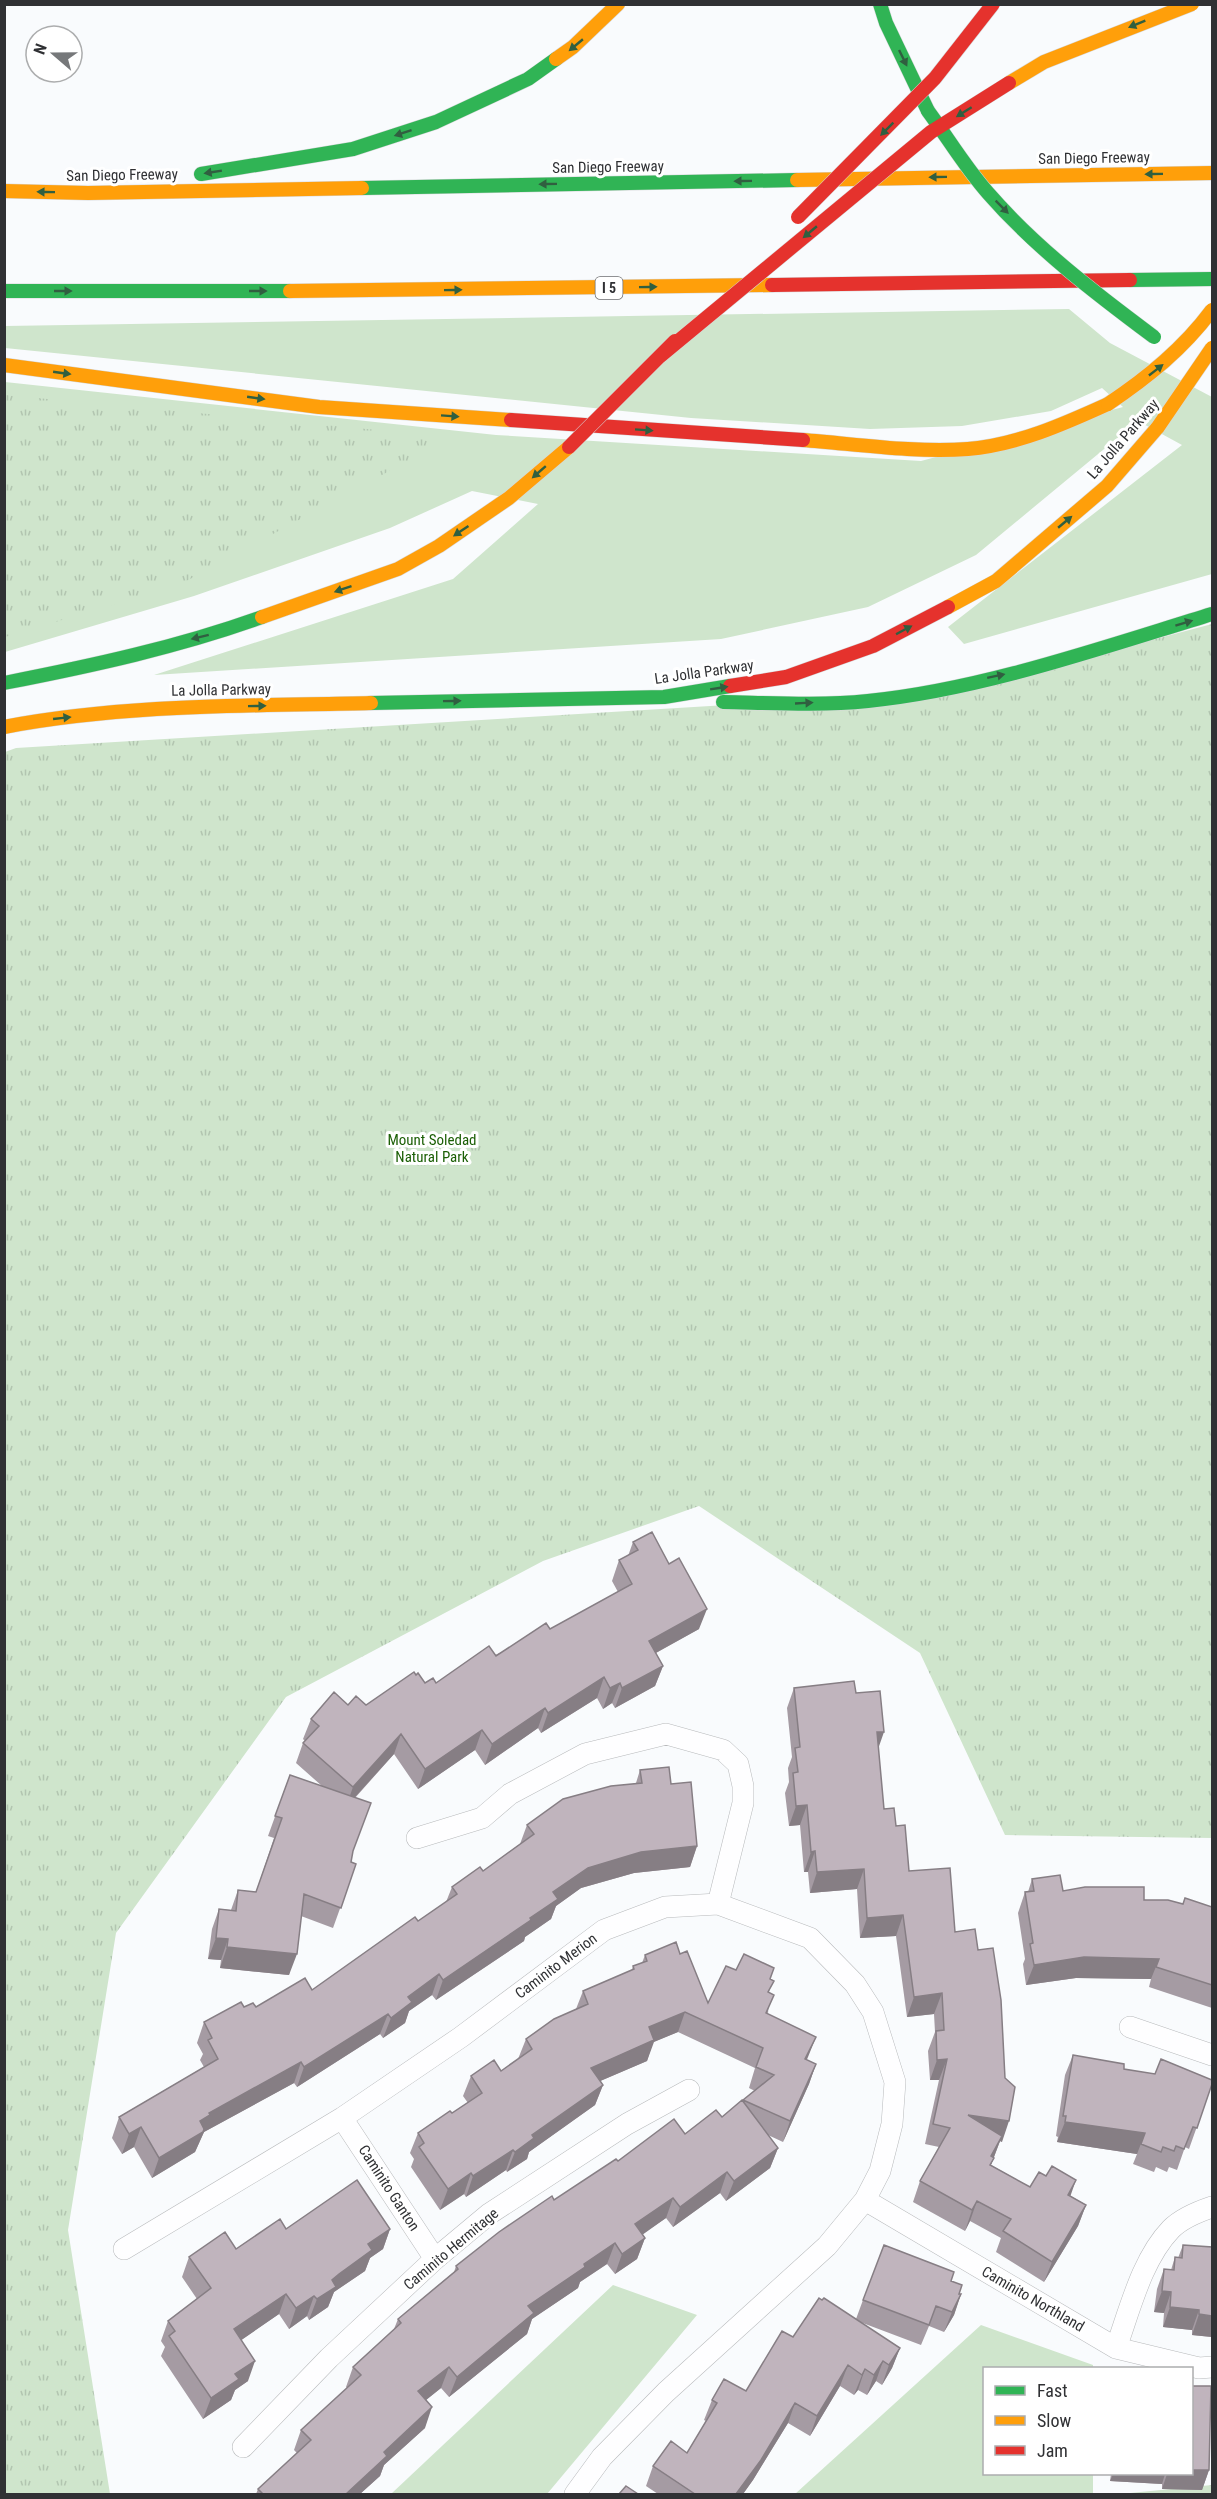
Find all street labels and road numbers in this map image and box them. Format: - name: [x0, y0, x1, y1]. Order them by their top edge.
- street label: San Diego Freeway: [1038, 148, 1150, 168]
- street label: San Diego Freeway: [552, 157, 664, 177]
- street label: San Diego Freeway: [66, 165, 178, 185]
- road number: I 5: [596, 277, 622, 299]
- street label: La Jolla Parkway: [1083, 395, 1163, 483]
- street label: La Jolla Parkway: [653, 656, 755, 688]
- street label: La Jolla Parkway: [171, 680, 271, 700]
- street label: Caminito Merion: [512, 1929, 600, 2003]
- street label: Caminito Ganton: [355, 2142, 423, 2234]
- street label: Caminito Hermitage: [400, 2204, 502, 2294]
- street label: Caminito Northland: [979, 2262, 1087, 2336]

